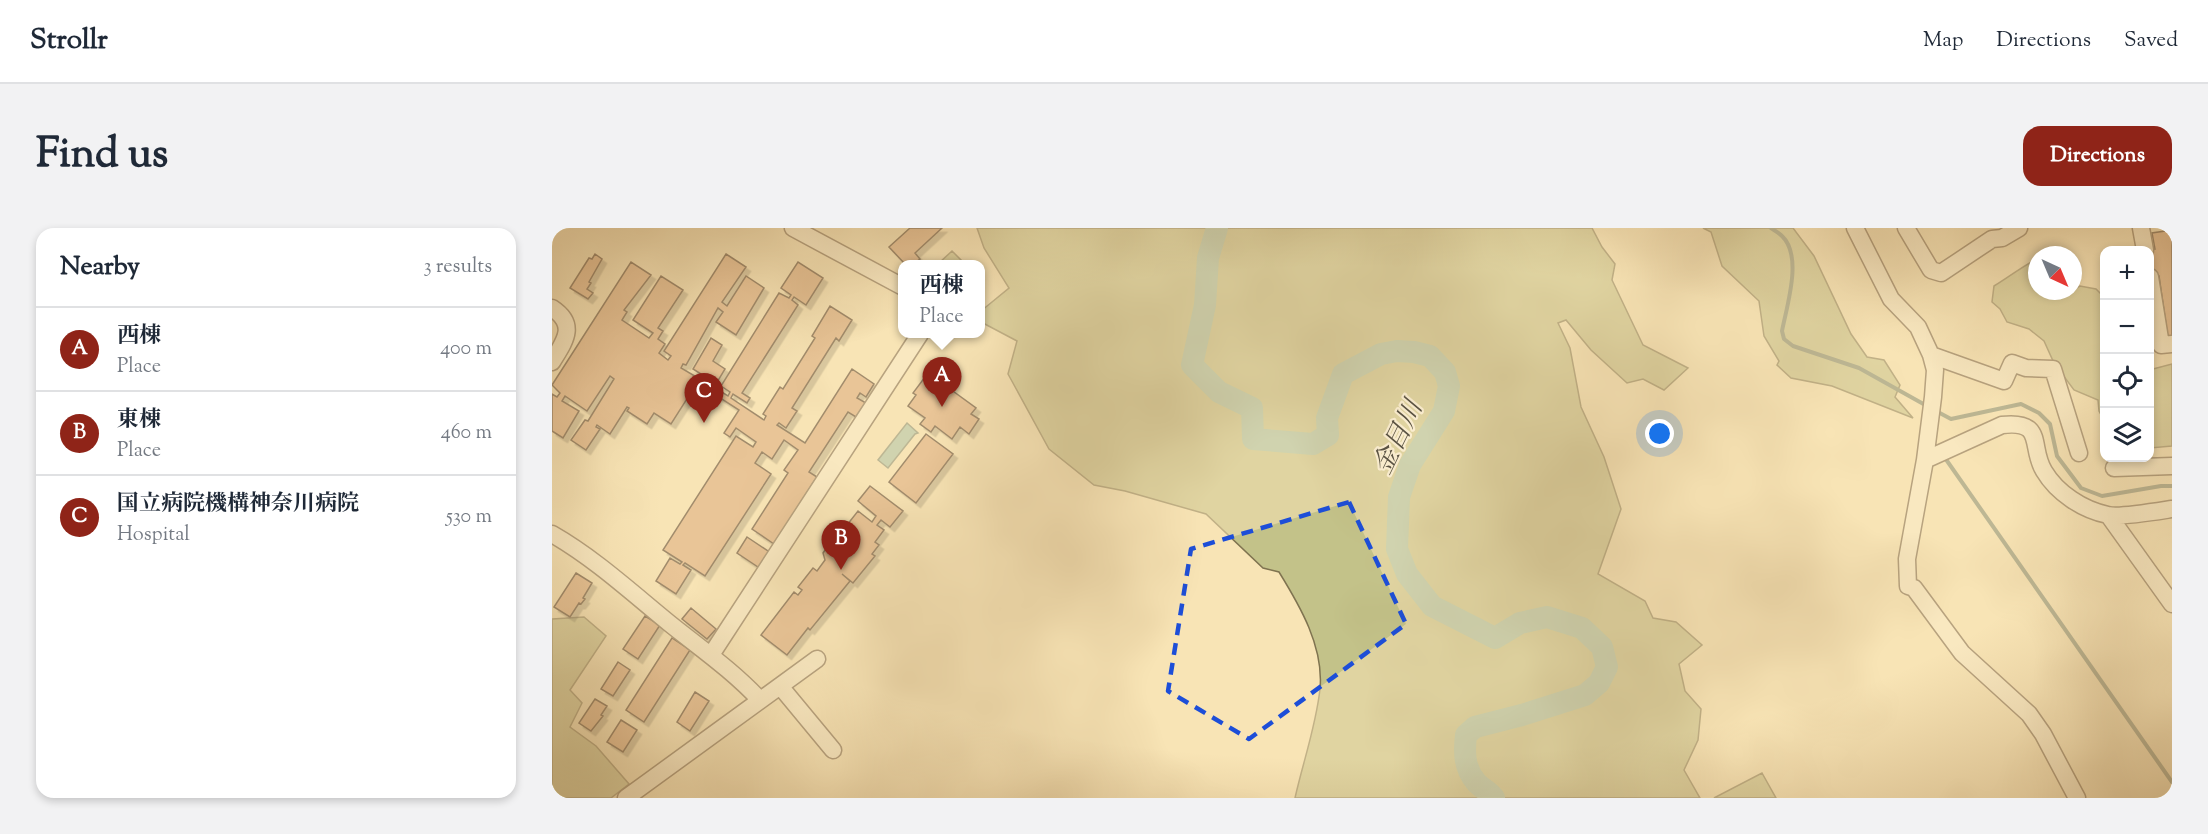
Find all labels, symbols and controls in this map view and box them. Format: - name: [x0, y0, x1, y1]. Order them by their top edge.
- text: Strollr: [30, 21, 108, 61]
- text: Map: [1923, 26, 1963, 56]
- text: Directions: [1996, 26, 2091, 56]
- text: Saved: [2124, 26, 2178, 56]
- text: Find us: [36, 126, 168, 186]
- button: Directions: [2023, 126, 2172, 186]
- north arrow: [2028, 246, 2082, 300]
- map controls: [2100, 246, 2154, 462]
- button: +: [2100, 246, 2154, 300]
- text: Nearby: [60, 249, 140, 286]
- text: 3 results: [423, 253, 492, 282]
- popup: [898, 260, 985, 338]
- text: 西棟: [919, 271, 963, 303]
- button: −: [2100, 300, 2154, 354]
- text: Place: [919, 303, 964, 332]
- text: 西棟: [117, 321, 161, 353]
- text: A: [71, 335, 88, 364]
- text: 400 m: [440, 335, 492, 364]
- text: Place: [117, 353, 161, 382]
- button: locate: [2100, 354, 2154, 408]
- pin: A: [922, 358, 962, 407]
- pin: C: [684, 374, 724, 423]
- water label: 金目川: [1366, 392, 1434, 481]
- text: 東棟: [117, 405, 161, 437]
- button: layers: [2100, 408, 2154, 462]
- text: B: [73, 419, 86, 448]
- text: 460 m: [441, 419, 492, 448]
- your location: [1645, 419, 1674, 448]
- text: Place: [117, 437, 161, 466]
- text: 国立病院機構神奈川病院: [117, 489, 359, 521]
- text: C: [71, 503, 88, 532]
- text: 530 m: [446, 503, 492, 532]
- pin: B: [822, 520, 860, 570]
- text: Hospital: [117, 521, 190, 550]

